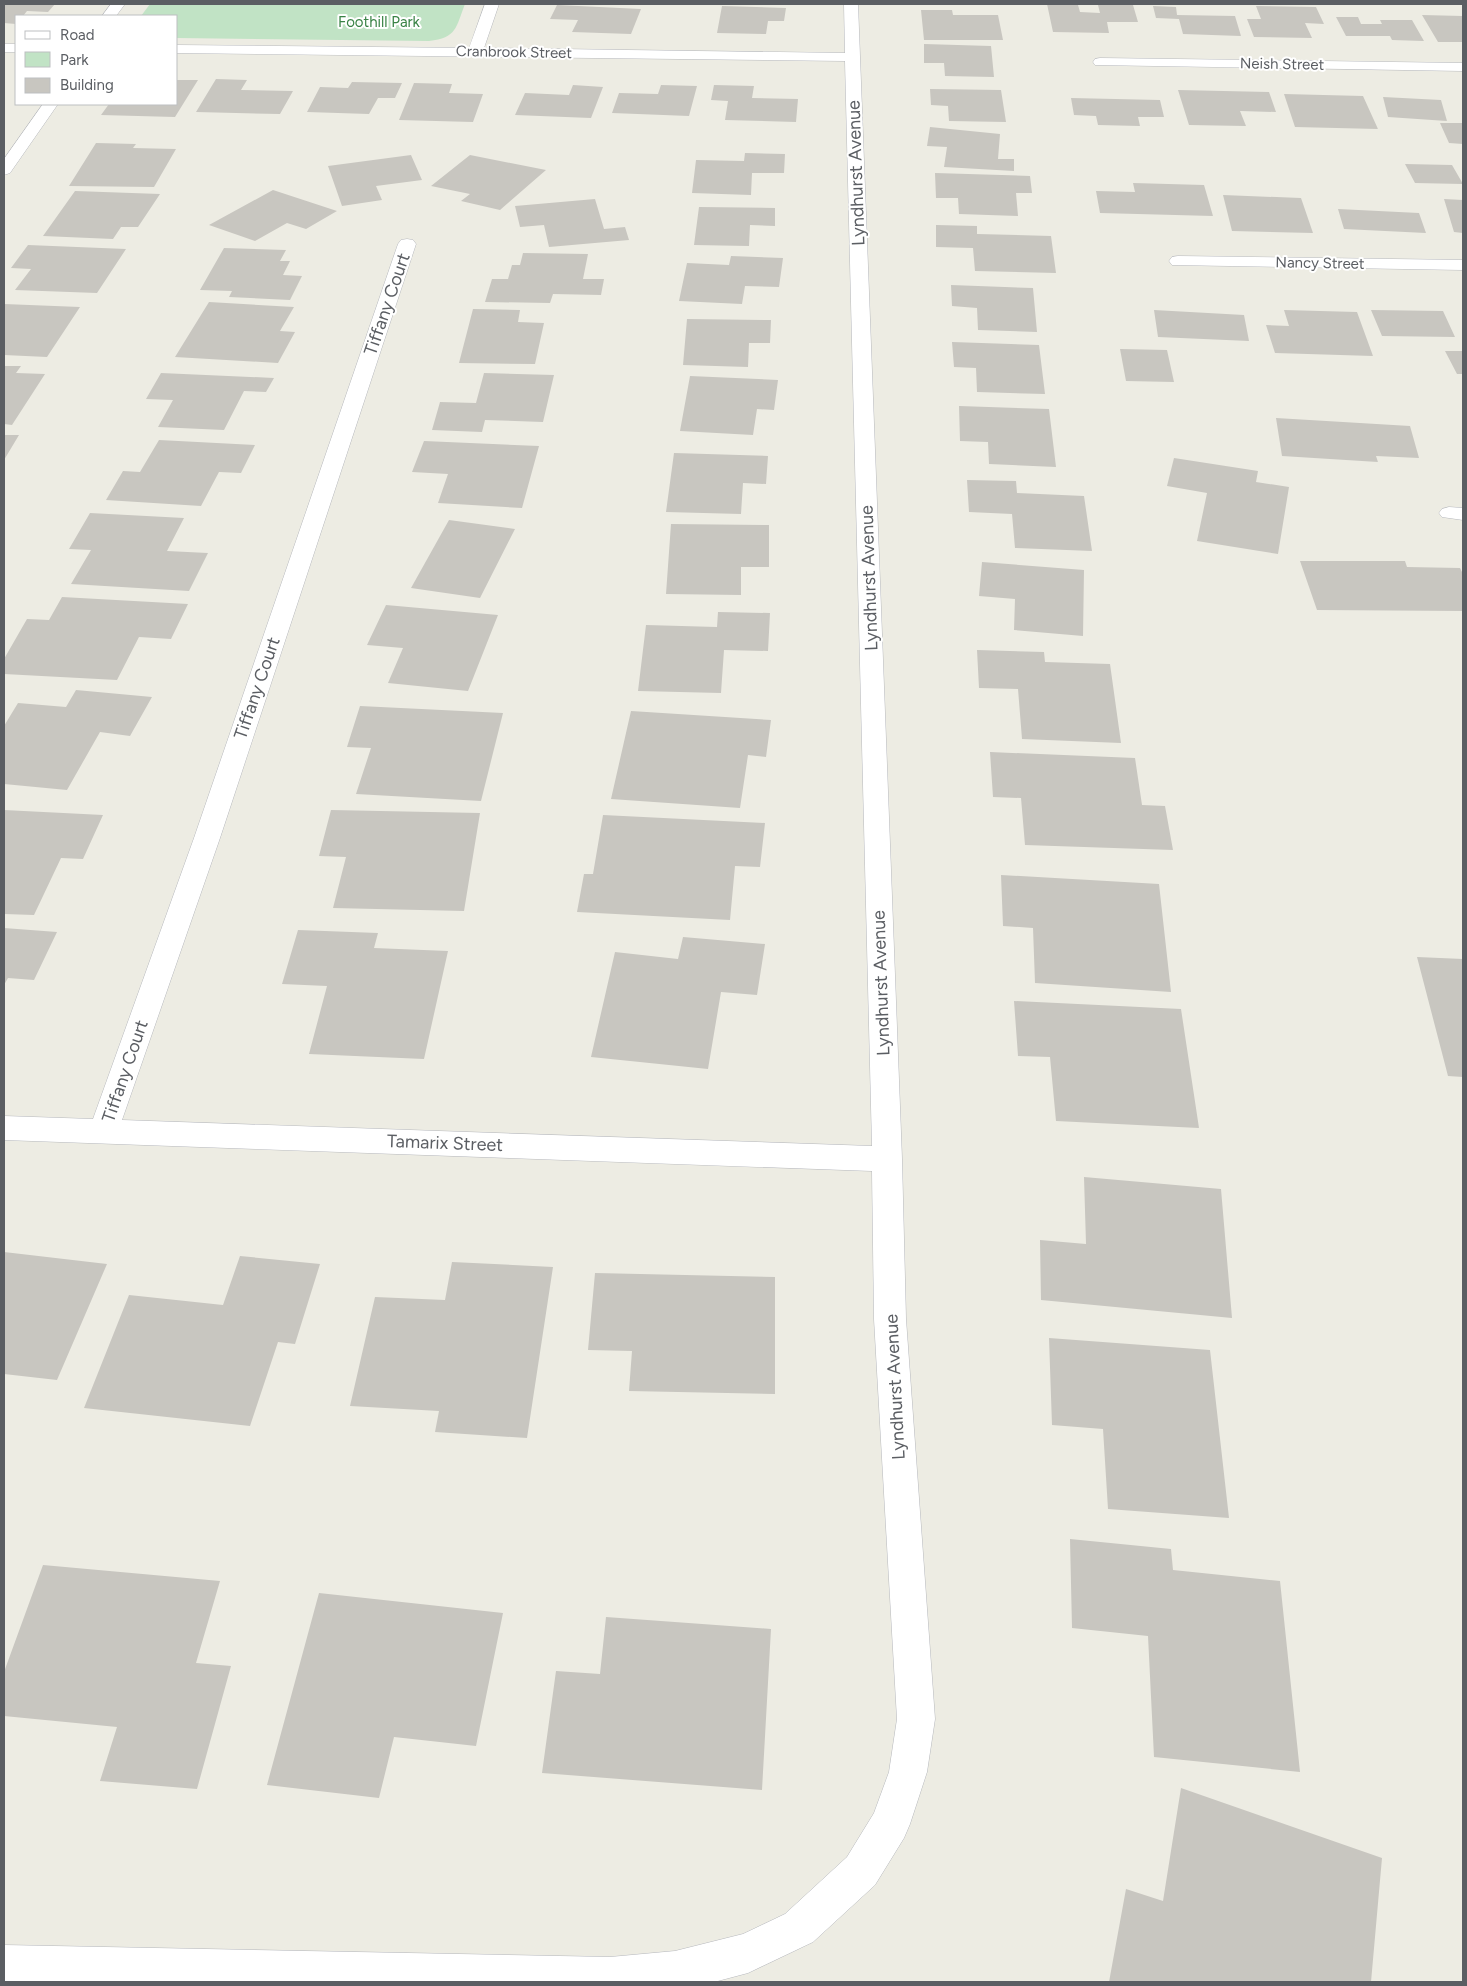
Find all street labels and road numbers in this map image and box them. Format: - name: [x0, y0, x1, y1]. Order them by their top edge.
- street label: Cranbrook Street: [456, 42, 573, 62]
- street label: Neish Street: [1240, 54, 1325, 74]
- street label: Lyndhurst Avenue: [842, 99, 870, 246]
- street label: Tiffany Court: [359, 250, 415, 358]
- street label: Nancy Street: [1275, 253, 1365, 273]
- street label: Lyndhurst Avenue: [855, 504, 883, 651]
- street label: Tiffany Court: [229, 634, 285, 742]
- street label: Lyndhurst Avenue: [867, 909, 895, 1056]
- street label: Tiffany Court: [97, 1017, 153, 1125]
- street label: Tamarix Street: [387, 1130, 504, 1156]
- street label: Lyndhurst Avenue: [880, 1313, 910, 1460]

